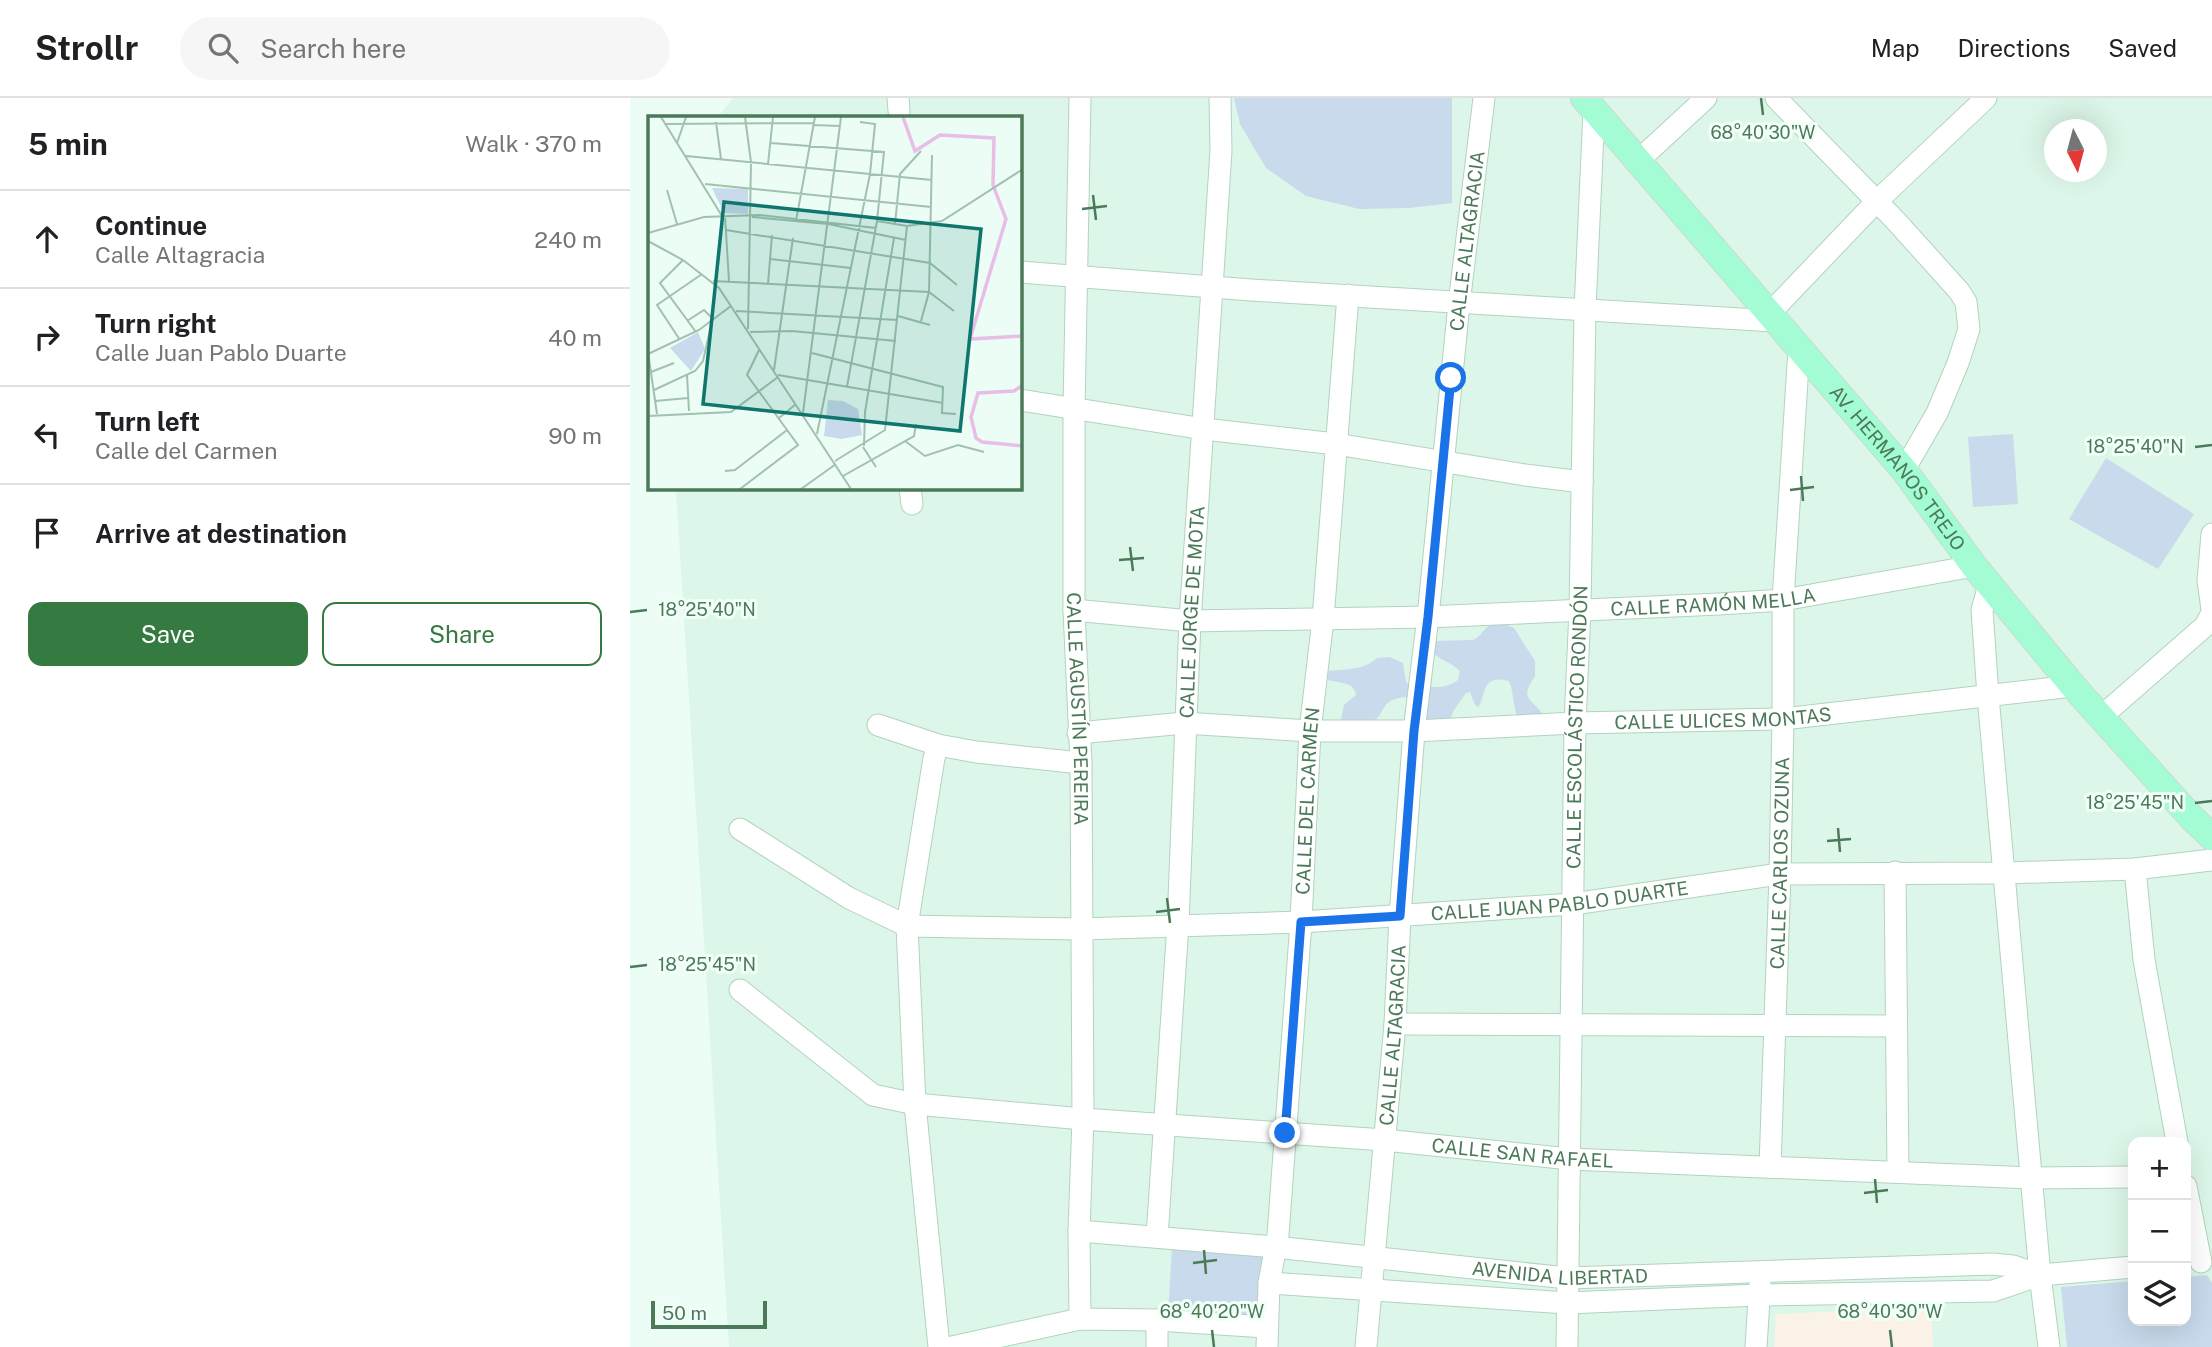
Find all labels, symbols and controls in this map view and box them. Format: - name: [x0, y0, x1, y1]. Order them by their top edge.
- search box: [180, 17, 670, 80]
- text: Strollr: [35, 29, 138, 67]
- icon: search: [204, 29, 242, 67]
- text: Search here: [260, 33, 406, 64]
- text: Map: [1871, 34, 1920, 62]
- text: Directions: [1958, 34, 2070, 62]
- text: Saved: [2108, 34, 2177, 62]
- inset map: [648, 116, 1022, 490]
- north arrow: [2044, 119, 2107, 182]
- text: 68°40'30"W: [1711, 122, 1815, 143]
- text: 5 min: [28, 126, 108, 162]
- text: Walk · 370 m: [465, 130, 602, 157]
- street label: CALLE ALTAGRACIA: [1445, 149, 1489, 332]
- text: Continue: [95, 210, 207, 241]
- icon: ahead: [28, 220, 66, 258]
- text: 240 m: [534, 226, 602, 253]
- text: Calle Altagracia: [95, 241, 265, 268]
- text: Turn right: [95, 308, 217, 339]
- icon: right: [28, 318, 66, 356]
- text: 40 m: [548, 324, 602, 351]
- text: Calle Juan Pablo Duarte: [95, 339, 347, 366]
- route start: [1435, 362, 1466, 393]
- street label: AV. HERMANOS TREJO: [1825, 381, 1970, 555]
- text: Turn left: [95, 406, 200, 437]
- icon: left: [28, 416, 66, 454]
- text: 90 m: [548, 422, 602, 449]
- text: 18°25'40"N: [2086, 436, 2184, 457]
- text: Calle del Carmen: [95, 437, 277, 464]
- street label: CALLE JORGE DE MOTA: [1175, 505, 1209, 719]
- icon: arrive: [28, 514, 66, 552]
- text: Arrive at destination: [95, 518, 347, 549]
- street label: CALLE RAMÓN MELLA: [1610, 583, 1817, 620]
- street label: CALLE ESCOLÁSTICO RONDÓN: [1562, 585, 1591, 869]
- street label: CALLE AGUSTÍN PEREIRA: [1063, 592, 1092, 826]
- text: 18°25'40"N: [658, 599, 756, 620]
- button: Save: [28, 602, 308, 666]
- button: Share: [322, 602, 602, 666]
- street label: CALLE ULICES MONTAS: [1614, 703, 1833, 733]
- street label: CALLE DEL CARMEN: [1291, 706, 1324, 895]
- street label: CALLE CARLOS OZUNA: [1766, 757, 1793, 970]
- text: 18°25'45"N: [2086, 792, 2184, 813]
- street label: CALLE JUAN PABLO DUARTE: [1430, 876, 1690, 924]
- street label: CALLE ALTAGRACIA: [1375, 944, 1410, 1127]
- text: 18°25'45"N: [658, 954, 756, 975]
- route end: [1269, 1117, 1300, 1148]
- street label: CALLE SAN RAFAEL: [1431, 1134, 1614, 1172]
- map controls: [2128, 1137, 2191, 1326]
- button: +: [2128, 1137, 2191, 1200]
- button: −: [2128, 1200, 2191, 1263]
- street label: AVENIDA LIBERTAD: [1471, 1257, 1648, 1289]
- button: layers: [2128, 1263, 2191, 1326]
- scale bar: [651, 1298, 766, 1330]
- text: 68°40'20"W: [1160, 1301, 1264, 1322]
- text: 68°40'30"W: [1838, 1301, 1942, 1322]
- text: 50 m: [662, 1302, 707, 1324]

